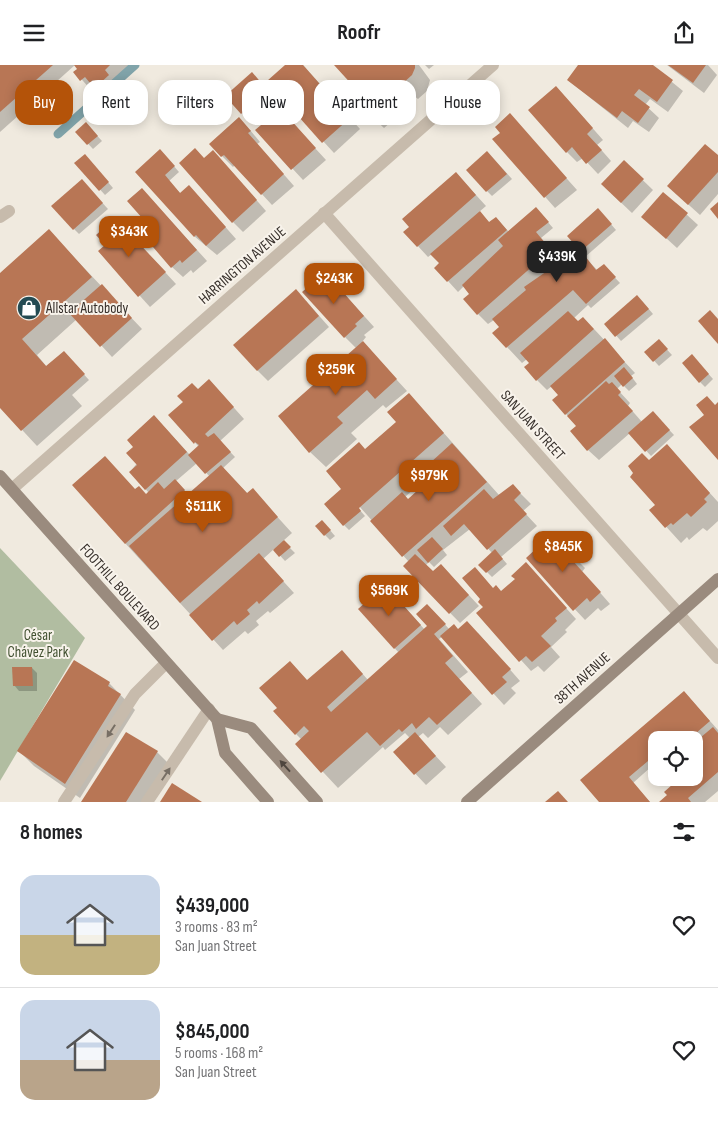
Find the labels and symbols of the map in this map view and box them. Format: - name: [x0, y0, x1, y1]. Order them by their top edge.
- pin: $343K: [94, 215, 164, 258]
- street label: HARRINGTON AVENUE: [195, 222, 290, 308]
- pin: $439K: [522, 241, 592, 283]
- pin: $243K: [299, 263, 369, 305]
- shop icon: Allstar Autobody: [16, 295, 42, 321]
- place label: Allstar Autobody: [45, 299, 129, 318]
- pin: $259K: [301, 353, 371, 396]
- street label: SAN JUAN STREET: [496, 386, 569, 464]
- pin: $979K: [394, 459, 464, 502]
- pin: $511K: [168, 491, 238, 533]
- pin: $845K: [528, 531, 598, 573]
- street label: FOOTHILL BOULEVARD: [76, 540, 164, 635]
- pin: $569K: [354, 575, 424, 617]
- park label: César Chávez Park: [8, 626, 69, 662]
- street label: 38TH AVENUE: [550, 648, 614, 709]
- one-way arrow: [106, 724, 116, 737]
- one-way arrow: [279, 760, 291, 772]
- one-way arrow: [161, 767, 171, 781]

